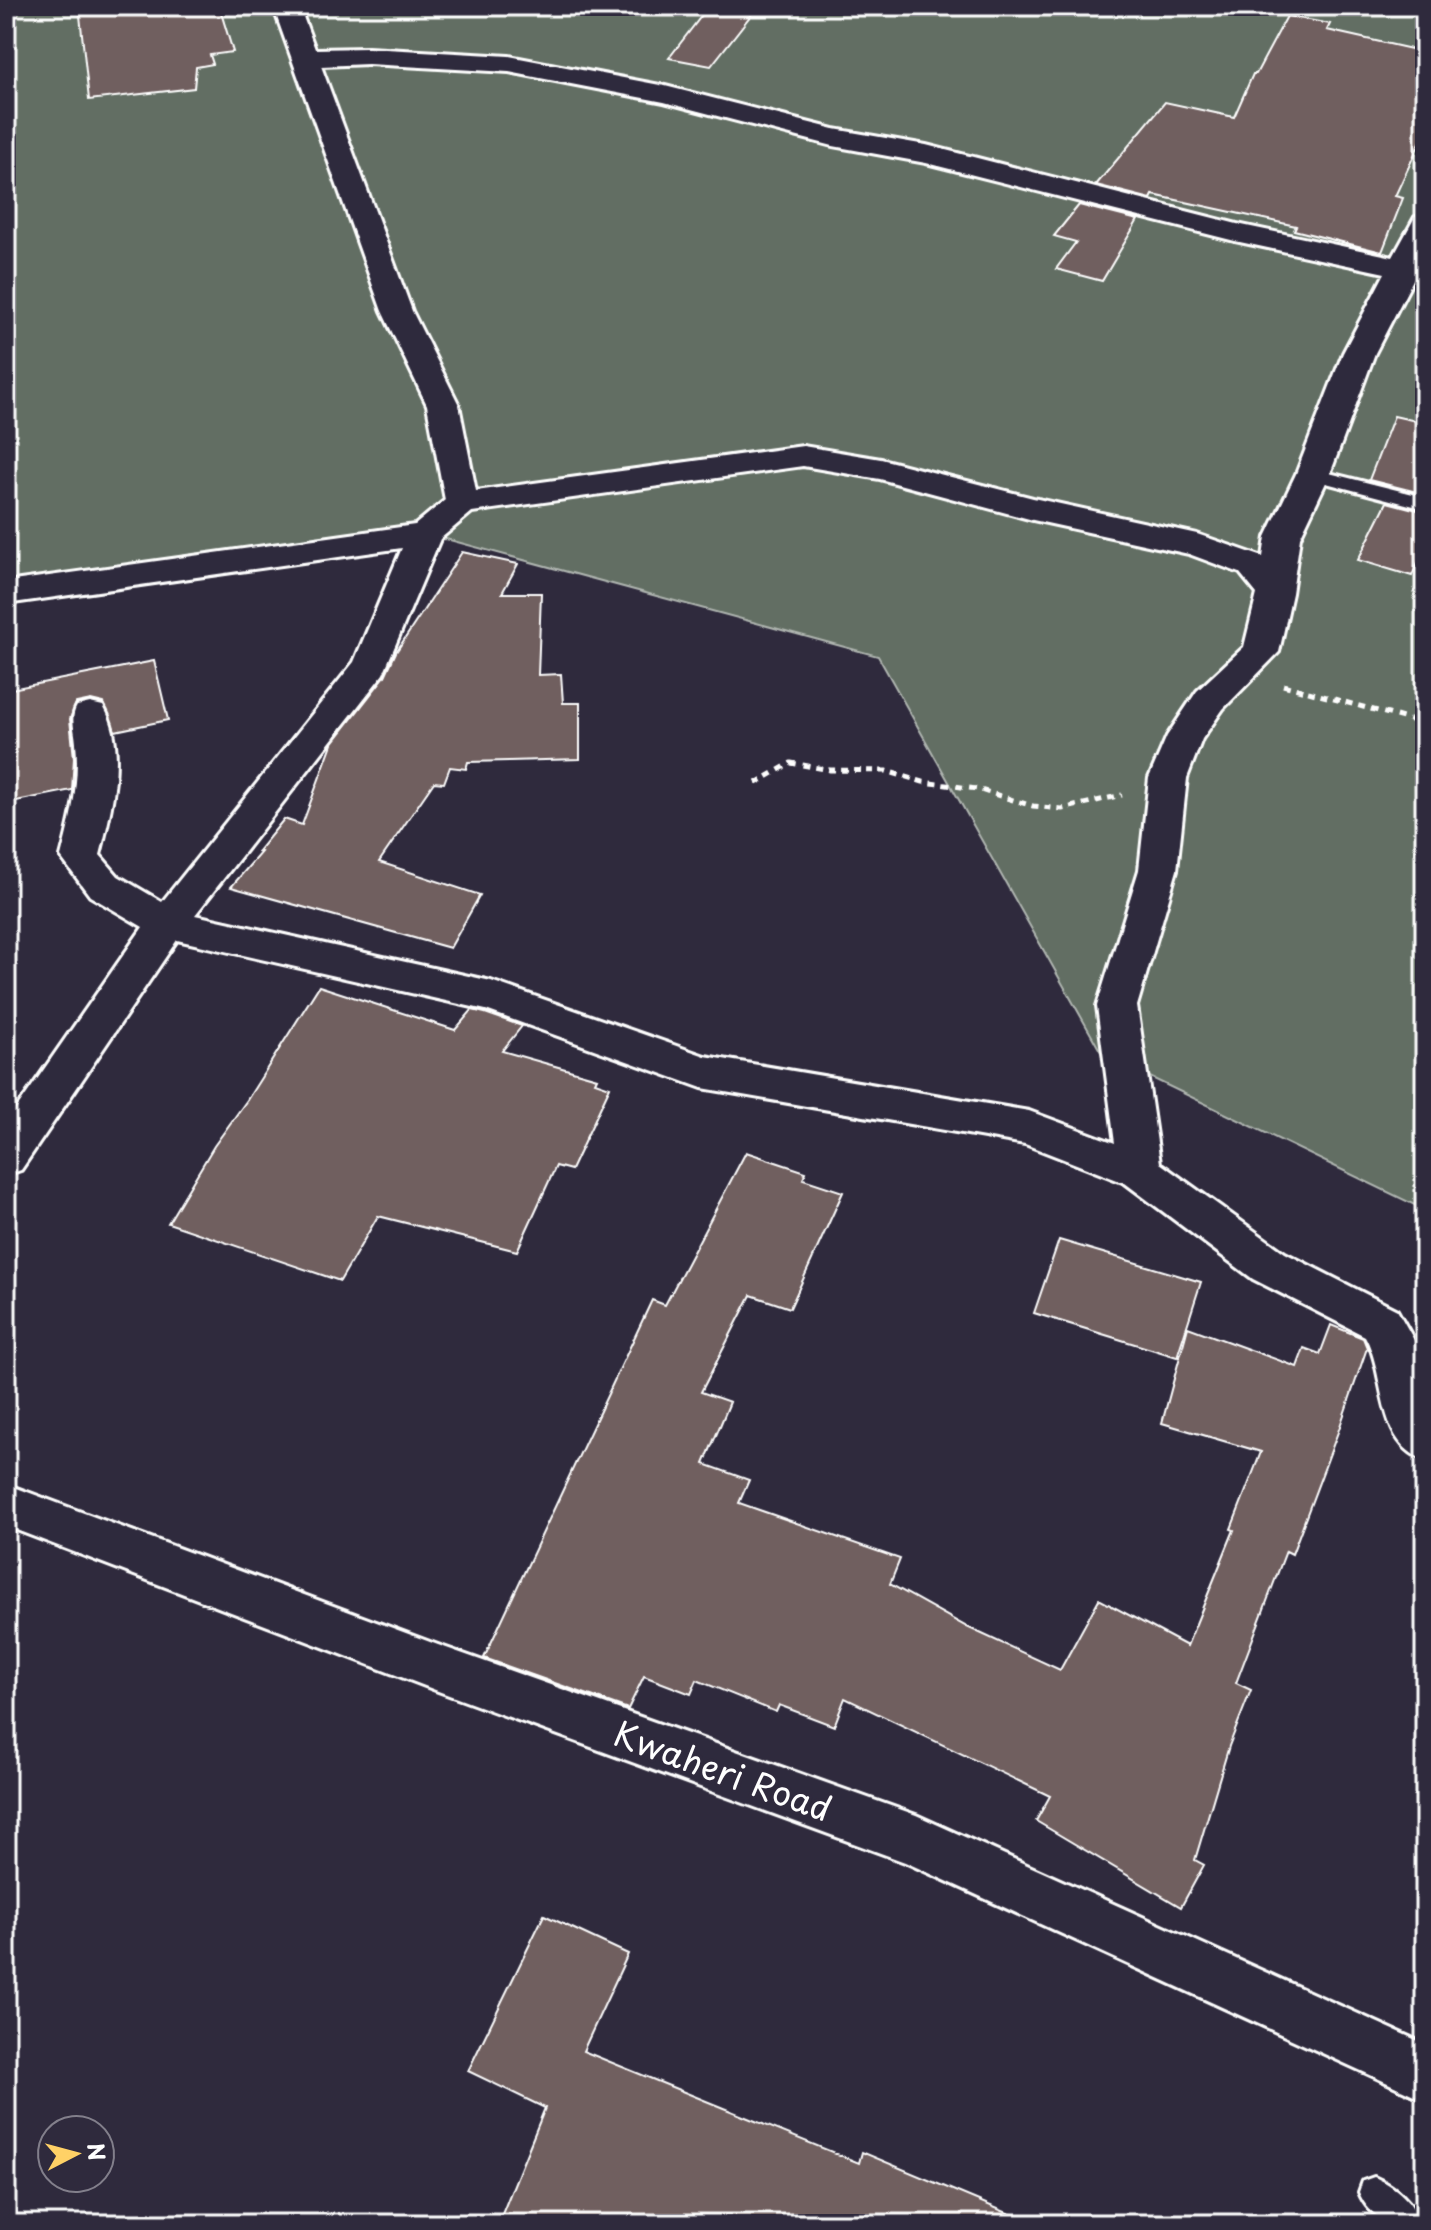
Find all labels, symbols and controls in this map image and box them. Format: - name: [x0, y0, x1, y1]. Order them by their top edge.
- street label: Kwaheri Road: [607, 1707, 839, 1833]
- north arrow: [36, 2114, 116, 2194]
- text: N: [80, 2141, 115, 2162]

